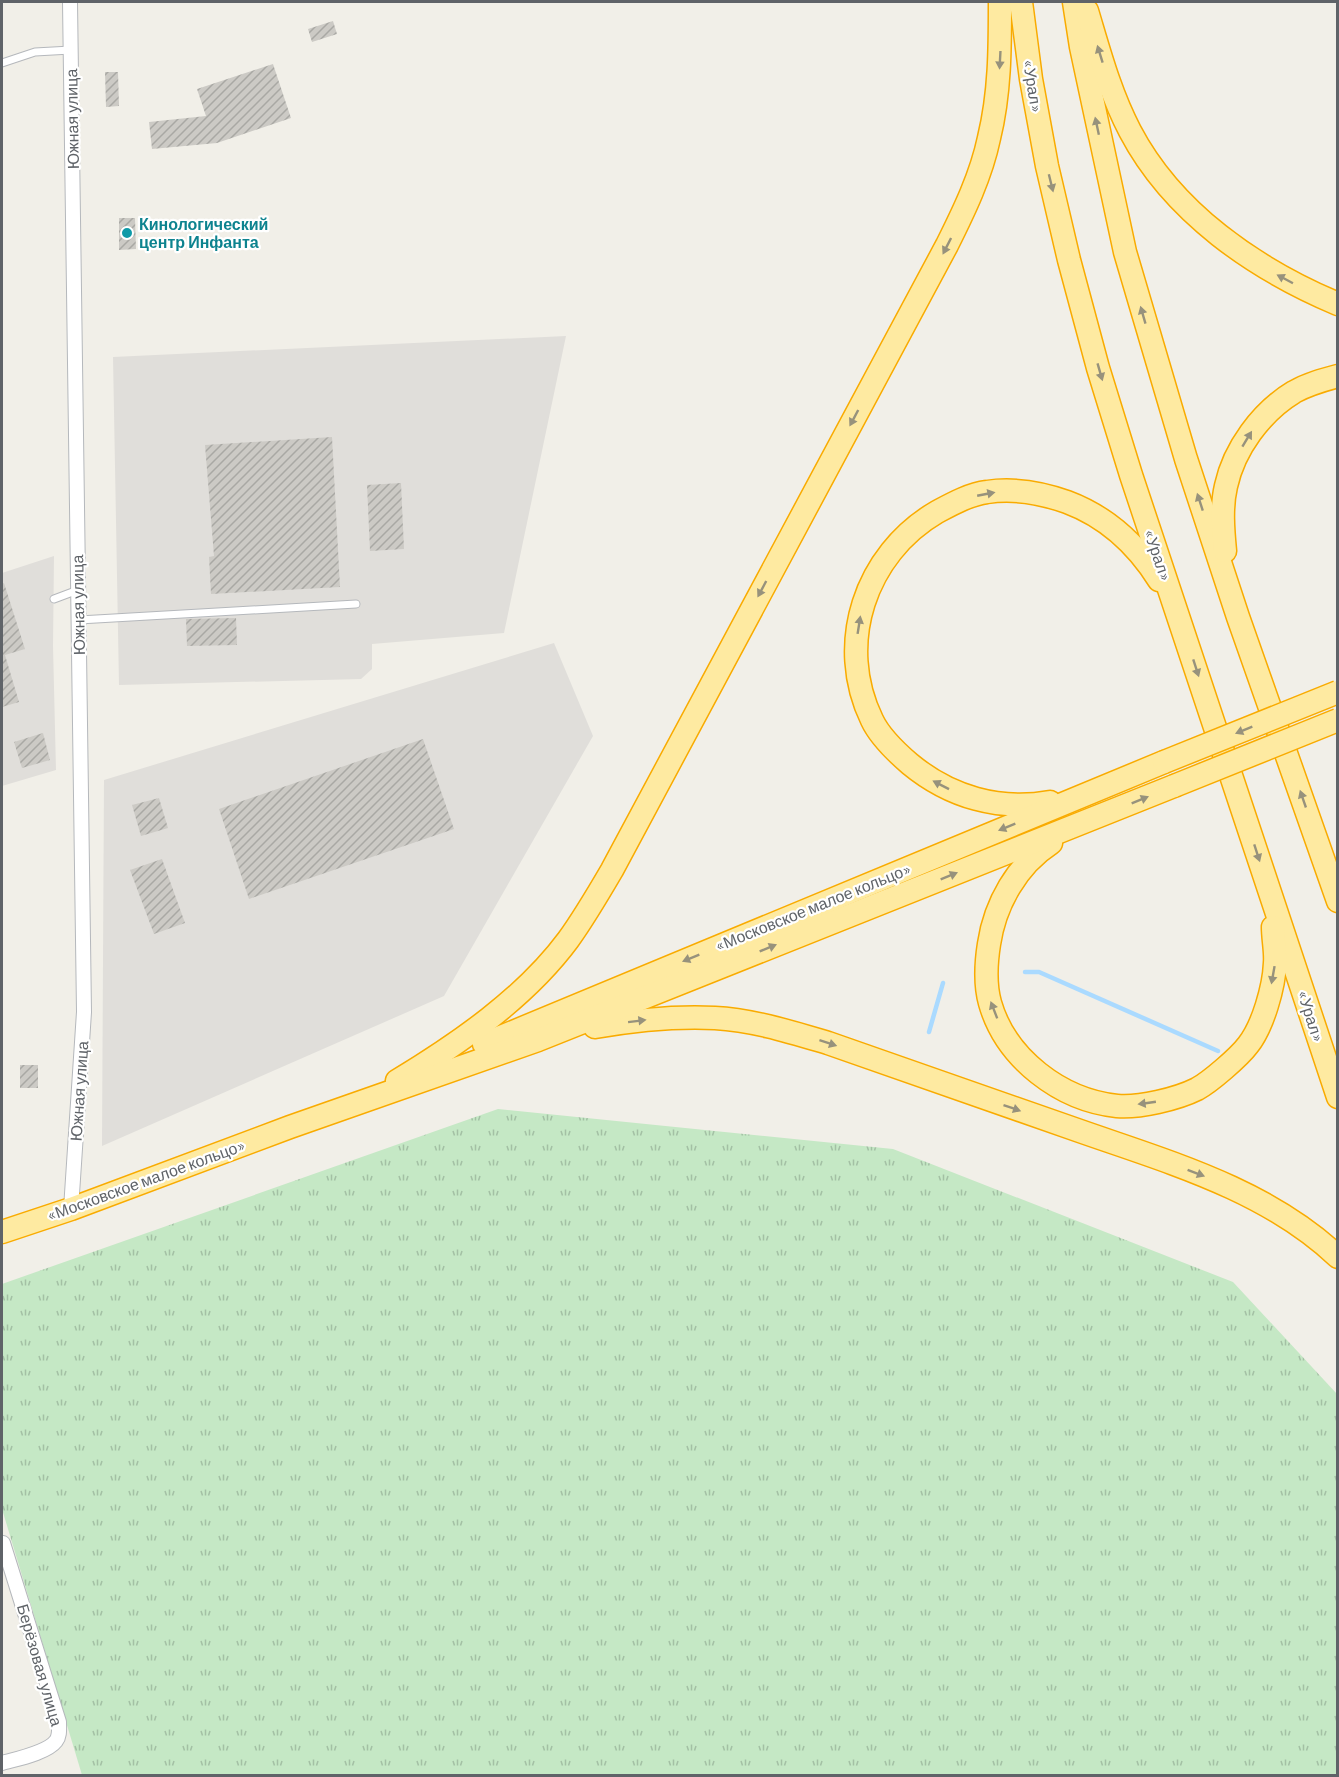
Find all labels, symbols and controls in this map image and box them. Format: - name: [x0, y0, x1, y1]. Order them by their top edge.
- one-way arrow: [1095, 45, 1104, 63]
- one-way arrow: [995, 50, 1004, 69]
- street label: «Урал»: [1020, 58, 1047, 114]
- street label: Южная улица: [61, 69, 82, 169]
- one-way arrow: [1092, 116, 1101, 135]
- one-way arrow: [1046, 174, 1056, 193]
- place label: Кинологический центр Инфанта: [139, 214, 268, 251]
- marker: Кинологический центр Инфанта: [120, 226, 134, 240]
- one-way arrow: [942, 237, 951, 254]
- one-way arrow: [1276, 274, 1293, 284]
- one-way arrow: [1138, 306, 1147, 324]
- one-way arrow: [1096, 363, 1105, 381]
- one-way arrow: [849, 409, 859, 426]
- one-way arrow: [1242, 431, 1253, 447]
- one-way arrow: [977, 489, 996, 498]
- one-way arrow: [1195, 493, 1204, 511]
- street label: «Урал»: [1141, 526, 1176, 583]
- street label: Южная улица: [67, 555, 88, 655]
- one-way arrow: [757, 581, 767, 598]
- one-way arrow: [855, 615, 864, 634]
- one-way arrow: [1192, 659, 1201, 677]
- one-way arrow: [1235, 725, 1253, 735]
- one-way arrow: [933, 780, 950, 790]
- one-way arrow: [1297, 790, 1307, 808]
- one-way arrow: [1131, 795, 1149, 804]
- one-way arrow: [997, 822, 1015, 832]
- one-way arrow: [1253, 844, 1262, 862]
- street label: «Московское малое кольцо»: [712, 858, 914, 955]
- one-way arrow: [940, 871, 958, 880]
- one-way arrow: [759, 943, 777, 952]
- one-way arrow: [681, 953, 699, 963]
- one-way arrow: [1268, 966, 1277, 985]
- street label: «Урал»: [1294, 987, 1329, 1044]
- one-way arrow: [989, 1000, 999, 1018]
- one-way arrow: [627, 1016, 646, 1025]
- one-way arrow: [819, 1039, 837, 1048]
- street label: Южная улица: [66, 1040, 91, 1142]
- one-way arrow: [1137, 1098, 1156, 1107]
- one-way arrow: [1004, 1103, 1022, 1113]
- street label: «Московское малое кольцо»: [44, 1135, 248, 1224]
- one-way arrow: [1188, 1168, 1206, 1178]
- street label: Берёзовая улица: [14, 1602, 67, 1728]

